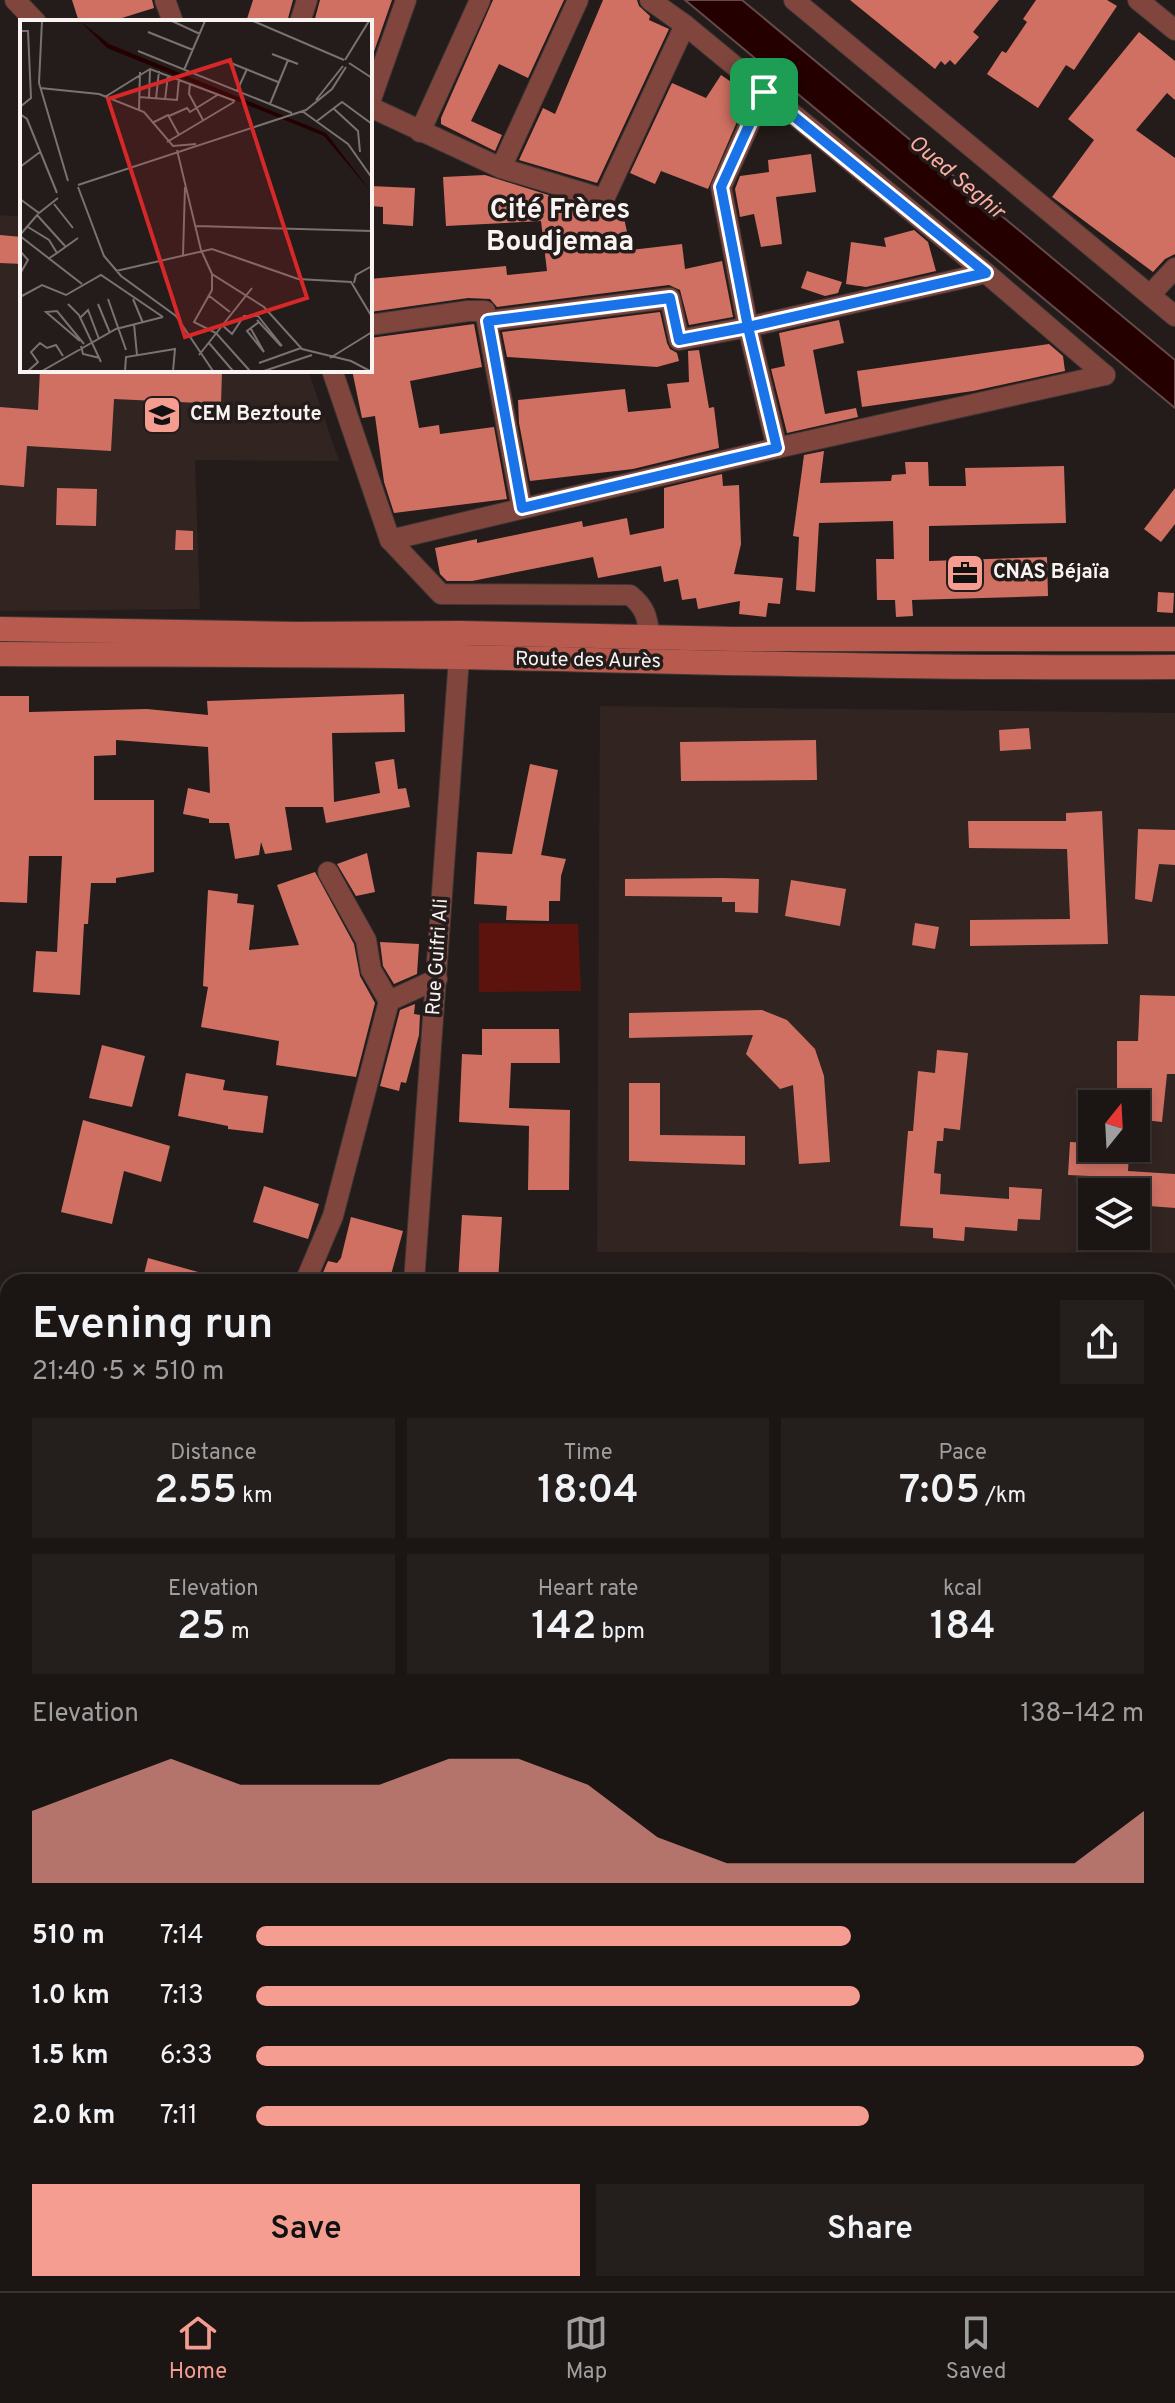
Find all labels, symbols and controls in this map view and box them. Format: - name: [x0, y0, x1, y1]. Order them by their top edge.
- inset map: [20, 20, 372, 372]
- pin: [730, 58, 798, 126]
- icon: arrive: [742, 70, 786, 114]
- water label: Oued Seghir: [902, 130, 1011, 227]
- district label: Cité Frères Boudjemaa: [486, 193, 634, 261]
- school or university icon: CEM Beztoute: [141, 394, 183, 436]
- place label: CEM Beztoute: [190, 402, 322, 428]
- office icon: CNAS Béjaïa: [944, 552, 986, 594]
- place label: CNAS Béjaïa: [993, 560, 1110, 586]
- street label: Route des Aurès: [515, 647, 661, 675]
- street label: Rue Guifri Ali: [421, 898, 455, 1016]
- north arrow: [1078, 1090, 1150, 1162]
- map controls: [1078, 1090, 1150, 1250]
- button: layers: [1078, 1178, 1150, 1250]
- text: Evening run: [32, 1298, 273, 1354]
- button: share: [1060, 1300, 1144, 1384]
- text: 21:40 · 5 × 510 m: [32, 1356, 224, 1389]
- text: Distance: [170, 1440, 257, 1467]
- text: Time: [563, 1440, 613, 1467]
- text: Pace: [938, 1440, 987, 1467]
- text: 2.55: [154, 1467, 237, 1517]
- text: 18:04: [537, 1467, 639, 1517]
- text: 7:05: [899, 1467, 980, 1517]
- text: km: [237, 1483, 273, 1510]
- text: /km: [980, 1483, 1026, 1510]
- text: Elevation: [168, 1576, 259, 1603]
- text: Heart rate: [538, 1576, 638, 1603]
- text: kcal: [943, 1576, 982, 1603]
- text: 25: [177, 1603, 226, 1653]
- text: 142: [531, 1603, 596, 1653]
- text: 184: [930, 1603, 996, 1653]
- text: m: [226, 1619, 250, 1646]
- text: bpm: [596, 1619, 645, 1646]
- text: Elevation: [32, 1698, 139, 1731]
- text: 138–142 m: [1020, 1698, 1144, 1731]
- text: 510 m: [32, 1920, 105, 1953]
- text: 7:14: [160, 1920, 204, 1953]
- text: 1.0 km: [32, 1980, 110, 2013]
- text: 7:13: [160, 1980, 204, 2013]
- text: 1.5 km: [32, 2040, 109, 2073]
- text: 6:33: [160, 2040, 213, 2073]
- text: 2.0 km: [32, 2100, 115, 2133]
- text: 7:11: [160, 2100, 198, 2133]
- button: Save: [32, 2184, 580, 2276]
- button: Share: [596, 2184, 1144, 2276]
- tab: Home: [169, 2311, 227, 2386]
- tab: Map: [564, 2311, 608, 2386]
- tab: Saved: [946, 2311, 1006, 2386]

